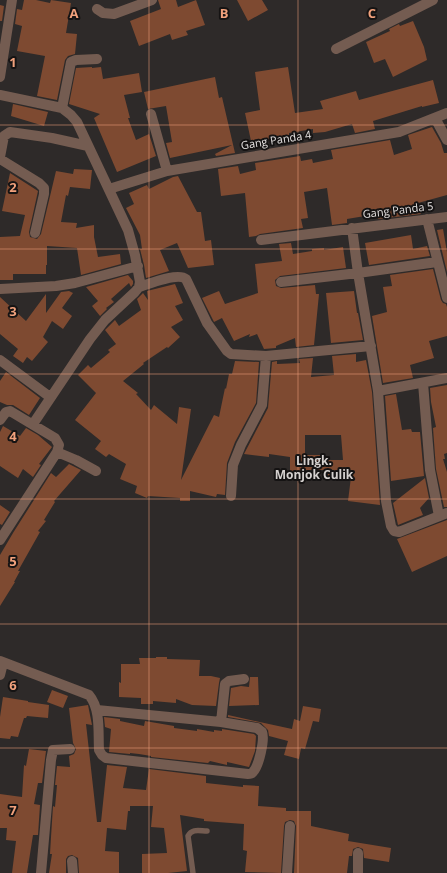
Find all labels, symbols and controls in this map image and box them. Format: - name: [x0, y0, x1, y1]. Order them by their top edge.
- text: A: [70, 4, 79, 22]
- text: B: [220, 4, 229, 22]
- text: C: [368, 4, 376, 22]
- text: 1: [9, 53, 17, 71]
- street label: Gang Panda 4: [240, 126, 313, 152]
- text: 2: [9, 178, 17, 196]
- street label: Gang Panda 5: [362, 198, 434, 221]
- text: 3: [9, 302, 17, 320]
- text: 4: [9, 427, 17, 445]
- district label: Lingk. Monjok Culik: [275, 452, 354, 483]
- text: 5: [9, 552, 17, 570]
- text: 6: [9, 676, 17, 694]
- text: 7: [9, 801, 17, 819]

